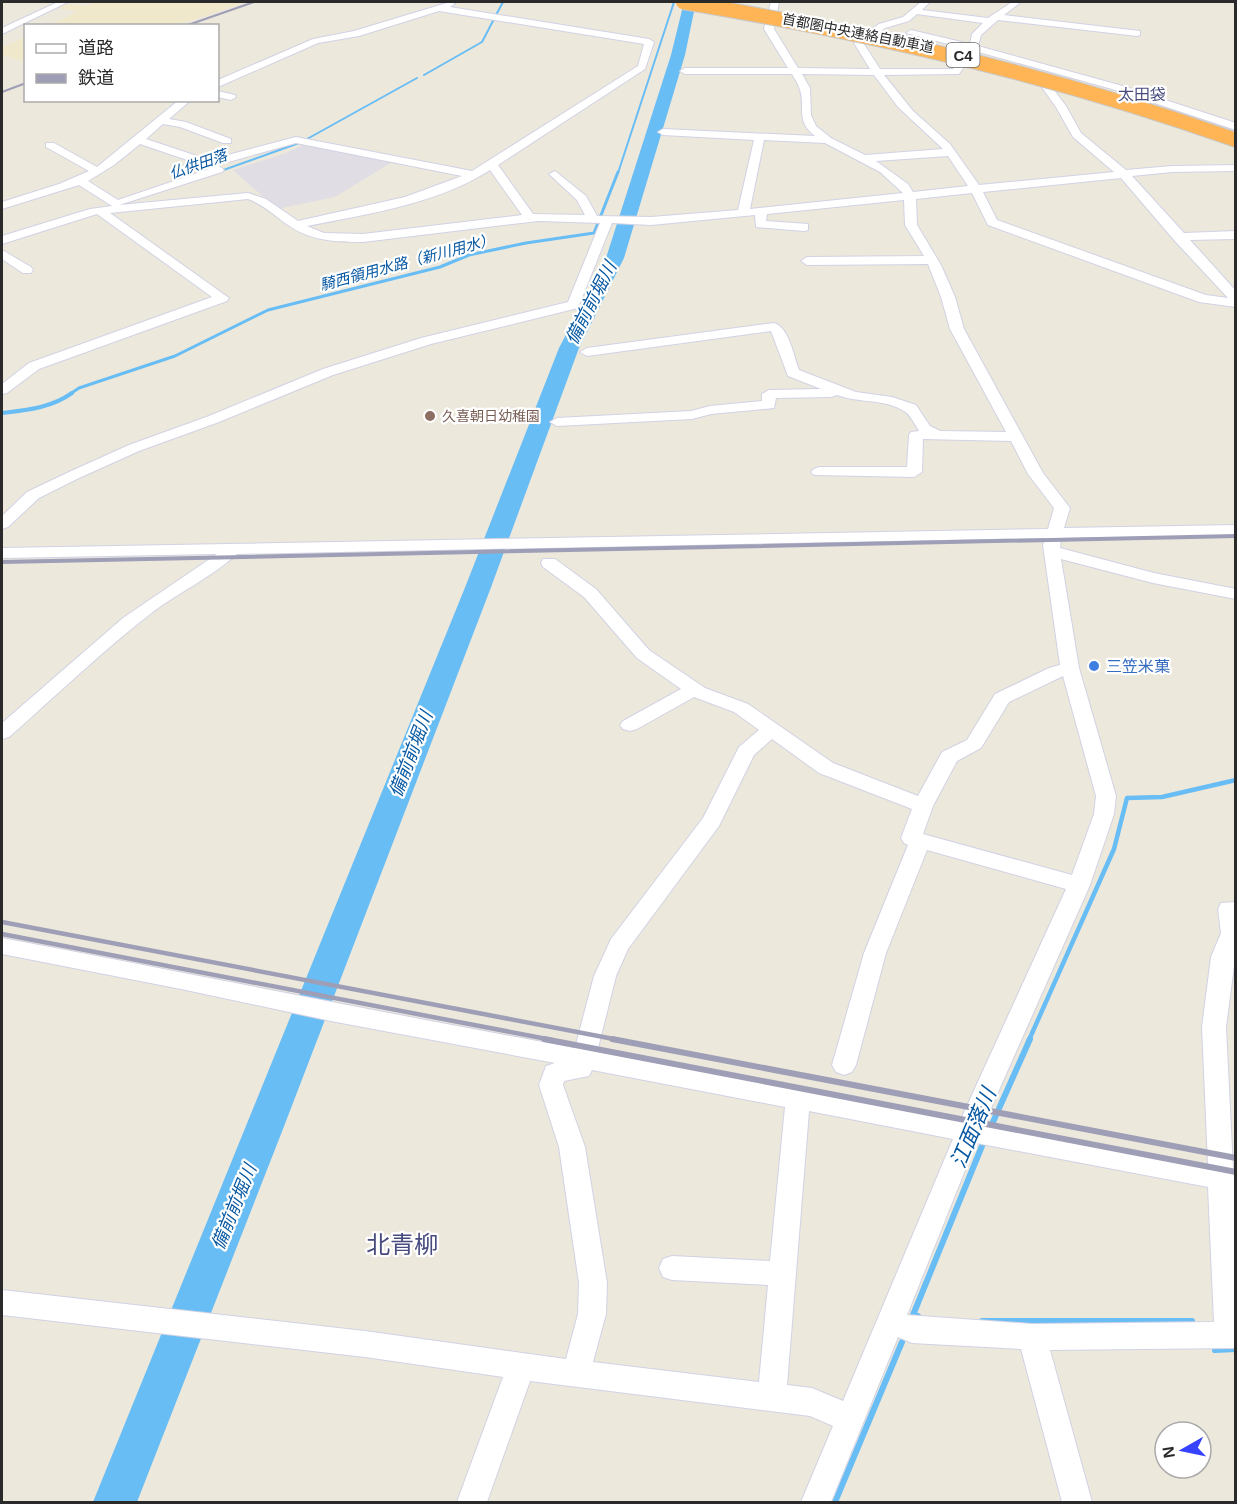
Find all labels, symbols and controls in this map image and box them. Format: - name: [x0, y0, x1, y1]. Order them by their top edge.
- street label: 首都圏中央連絡自動車道: [781, 10, 935, 56]
- legend: [24, 24, 219, 102]
- text: 道路: [78, 38, 114, 58]
- road number: C4: [946, 43, 980, 67]
- text: 鉄道: [78, 68, 114, 88]
- district label: 太田袋: [1118, 86, 1166, 103]
- water label: 仏供田落: [167, 146, 231, 182]
- water label: 騎西領用水路（新川用水）: [318, 230, 496, 294]
- water label: 備前前堀川: [562, 257, 621, 348]
- place label: 久喜朝日幼稚園: [442, 408, 540, 424]
- marker: 久喜朝日幼稚園: [423, 409, 437, 423]
- place label: 三笠米菓: [1106, 658, 1170, 675]
- marker: 三笠米菓: [1087, 659, 1101, 673]
- water label: 備前前堀川: [386, 707, 437, 800]
- water label: 江面落川: [946, 1083, 1001, 1171]
- water label: 備前前堀川: [208, 1160, 261, 1252]
- district label: 北青柳: [366, 1231, 438, 1258]
- north arrow: [1153, 1420, 1213, 1480]
- text: N: [1159, 1445, 1178, 1459]

